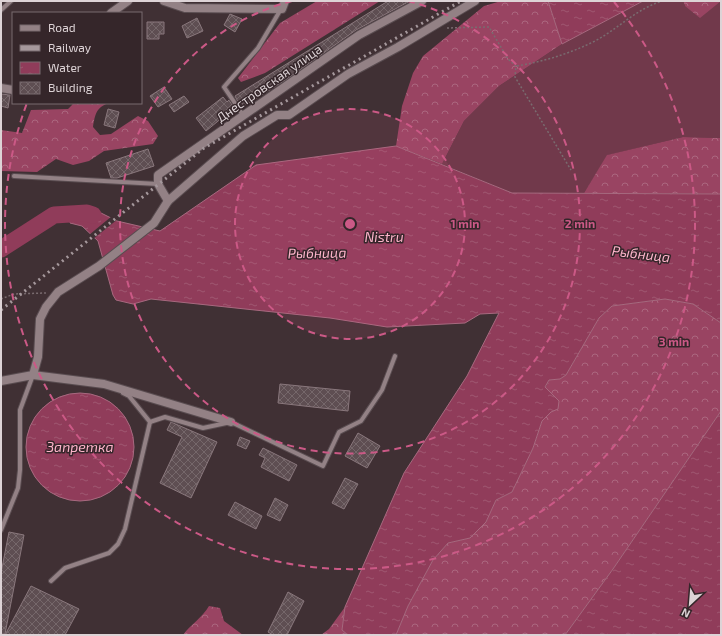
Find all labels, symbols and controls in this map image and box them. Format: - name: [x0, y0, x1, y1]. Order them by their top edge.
- legend: [12, 12, 142, 104]
- text: Road: [48, 20, 76, 34]
- text: Railway: [48, 40, 92, 54]
- street label: Днестровская улица: [213, 40, 325, 126]
- text: Water: [48, 60, 82, 74]
- text: Building: [48, 80, 93, 94]
- text: 1 min: [451, 216, 479, 230]
- text: 2 min: [565, 216, 595, 230]
- centre of rings: [343, 217, 357, 231]
- water label: Nistru: [364, 228, 404, 245]
- water label: Рыбница: [611, 241, 671, 266]
- water label: Рыбница: [287, 243, 346, 262]
- text: 3 min: [659, 334, 689, 348]
- water label: Запретка: [45, 438, 114, 455]
- north arrow: [670, 584, 710, 624]
- text: N: [679, 606, 692, 621]

